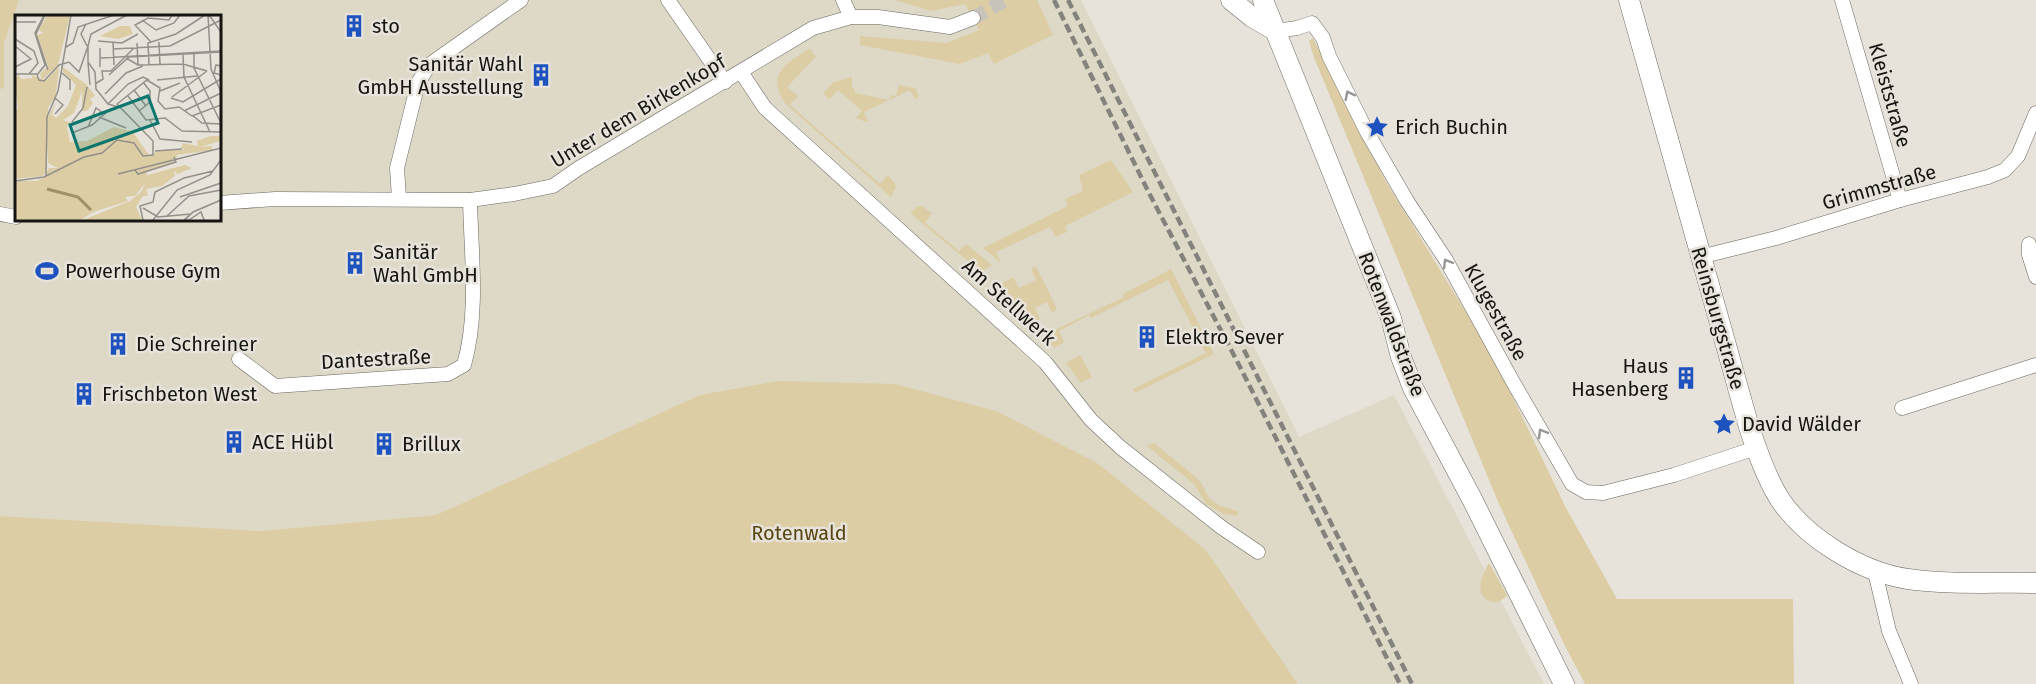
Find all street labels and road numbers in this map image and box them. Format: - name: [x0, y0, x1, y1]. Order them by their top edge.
- street label: Kleiststraße: [1864, 40, 1916, 150]
- street label: Unter dem Birkenkopf: [546, 49, 731, 173]
- street label: Grimmstraße: [1819, 159, 1939, 215]
- street label: Reinsburgstraße: [1686, 244, 1750, 392]
- street label: Rotenwaldstraße: [1353, 248, 1431, 400]
- street label: Am Stellwerk: [957, 254, 1061, 351]
- street label: Klugestraße: [1459, 259, 1533, 365]
- street label: Dantestraße: [320, 344, 432, 374]

